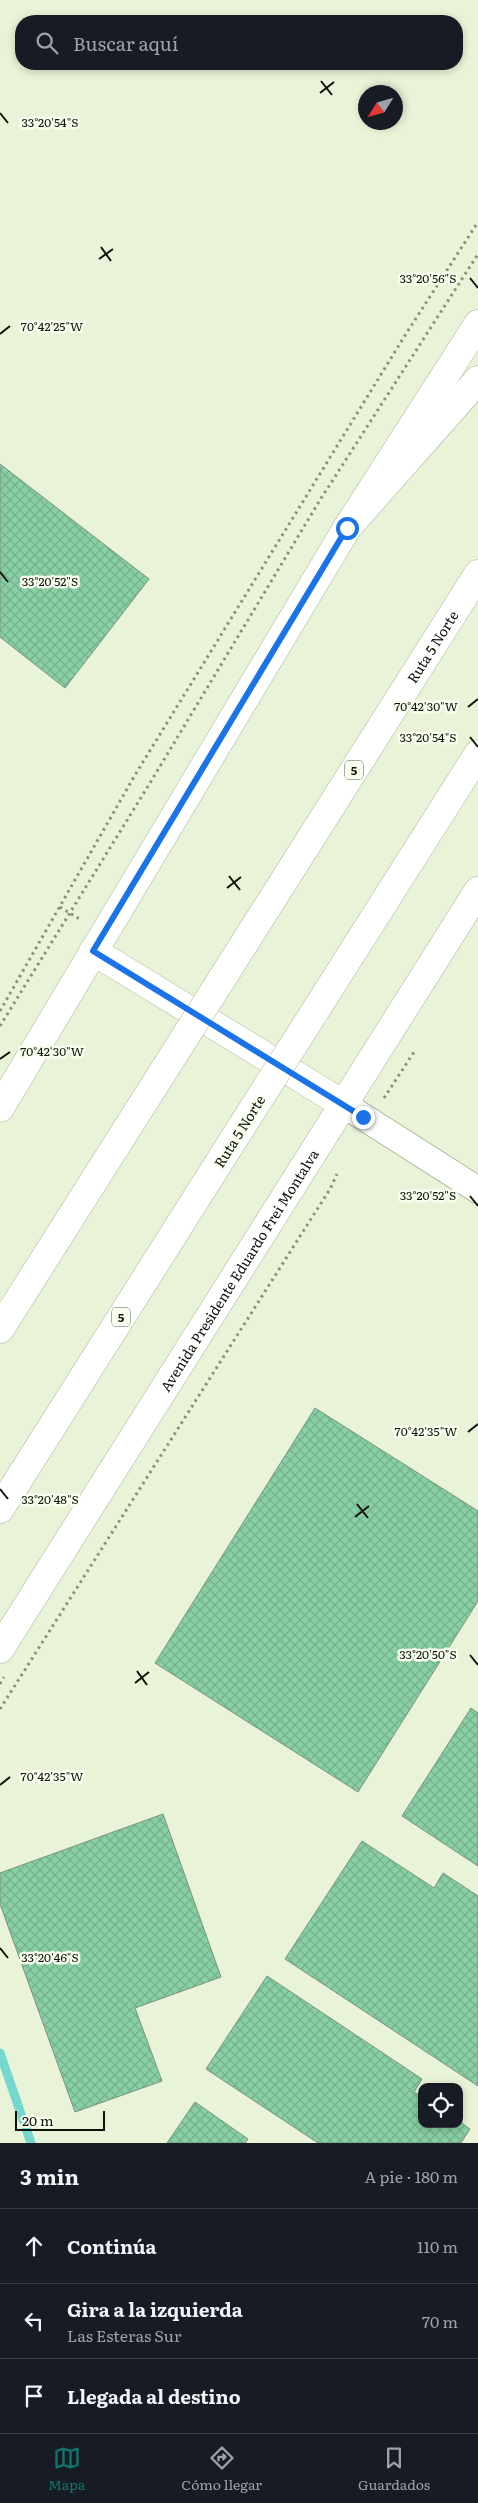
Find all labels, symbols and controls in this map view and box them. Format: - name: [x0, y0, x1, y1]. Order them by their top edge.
- search box: [15, 15, 463, 70]
- icon: search: [33, 29, 61, 57]
- text: Buscar aquí: [73, 29, 178, 57]
- north arrow: [358, 85, 403, 130]
- text: 33°20'54"S: [22, 113, 78, 131]
- text: 33°20'56"S: [400, 269, 456, 287]
- text: 70°42'25"W: [21, 317, 83, 335]
- route start: [336, 517, 359, 540]
- text: 33°20'52"S: [22, 572, 78, 590]
- street label: Ruta 5 Norte: [402, 606, 463, 687]
- text: 70°42'30"W: [394, 697, 458, 715]
- text: 33°20'54"S: [400, 728, 456, 746]
- road number: 5: [345, 760, 363, 780]
- text: 70°42'30"W: [20, 1042, 84, 1060]
- street label: Ruta 5 Norte: [209, 1091, 269, 1171]
- route end: [352, 1106, 375, 1129]
- street label: Avenida Presidente Eduardo Frei Montalva: [155, 1145, 323, 1395]
- text: 33°20'52"S: [400, 1186, 456, 1204]
- road number: 5: [112, 1308, 130, 1326]
- text: 70°42'35"W: [395, 1422, 457, 1440]
- text: 33°20'48"S: [21, 1490, 79, 1508]
- text: 33°20'50"S: [399, 1645, 457, 1663]
- text: 70°42'35"W: [21, 1767, 83, 1785]
- text: 33°20'46"S: [21, 1948, 79, 1966]
- map controls: [418, 2083, 463, 2128]
- button: locate: [418, 2083, 463, 2128]
- scale bar: [15, 2108, 105, 2131]
- text: 20 m: [22, 2110, 54, 2130]
- text: 3 min: [20, 2160, 79, 2191]
- text: A pie · 180 m: [365, 2164, 458, 2188]
- icon: ahead: [20, 2232, 48, 2260]
- text: Continúa: [67, 2232, 157, 2260]
- text: 110 m: [417, 2234, 458, 2258]
- text: Gira a la izquierda: [67, 2295, 243, 2323]
- icon: left: [20, 2307, 48, 2335]
- text: 70 m: [422, 2309, 458, 2333]
- text: Las Esteras Sur: [67, 2323, 181, 2347]
- icon: arrive: [20, 2382, 48, 2410]
- text: Llegada al destino: [67, 2382, 241, 2410]
- tab: Mapa: [48, 2444, 85, 2494]
- tab: Cómo llegar: [181, 2444, 262, 2494]
- tab: Guardados: [358, 2444, 430, 2494]

